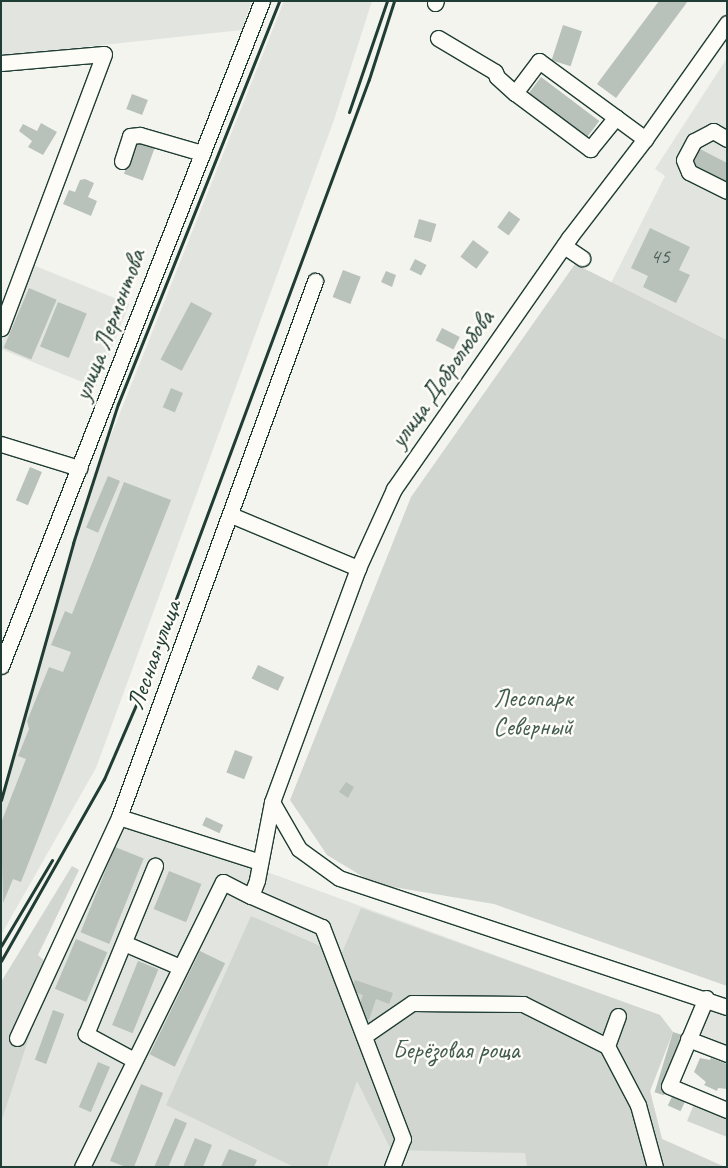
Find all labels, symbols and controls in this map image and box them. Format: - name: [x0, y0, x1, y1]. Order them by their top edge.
- house number: 45: [650, 244, 670, 270]
- street label: улица Лермонтова: [67, 245, 153, 405]
- street label: улица Добролюбова: [383, 304, 501, 454]
- street label: Лесная улица: [120, 596, 188, 714]
- park label: Лесопарк Северный: [493, 684, 573, 743]
- park label: Берёзовая роща: [391, 1035, 521, 1065]

